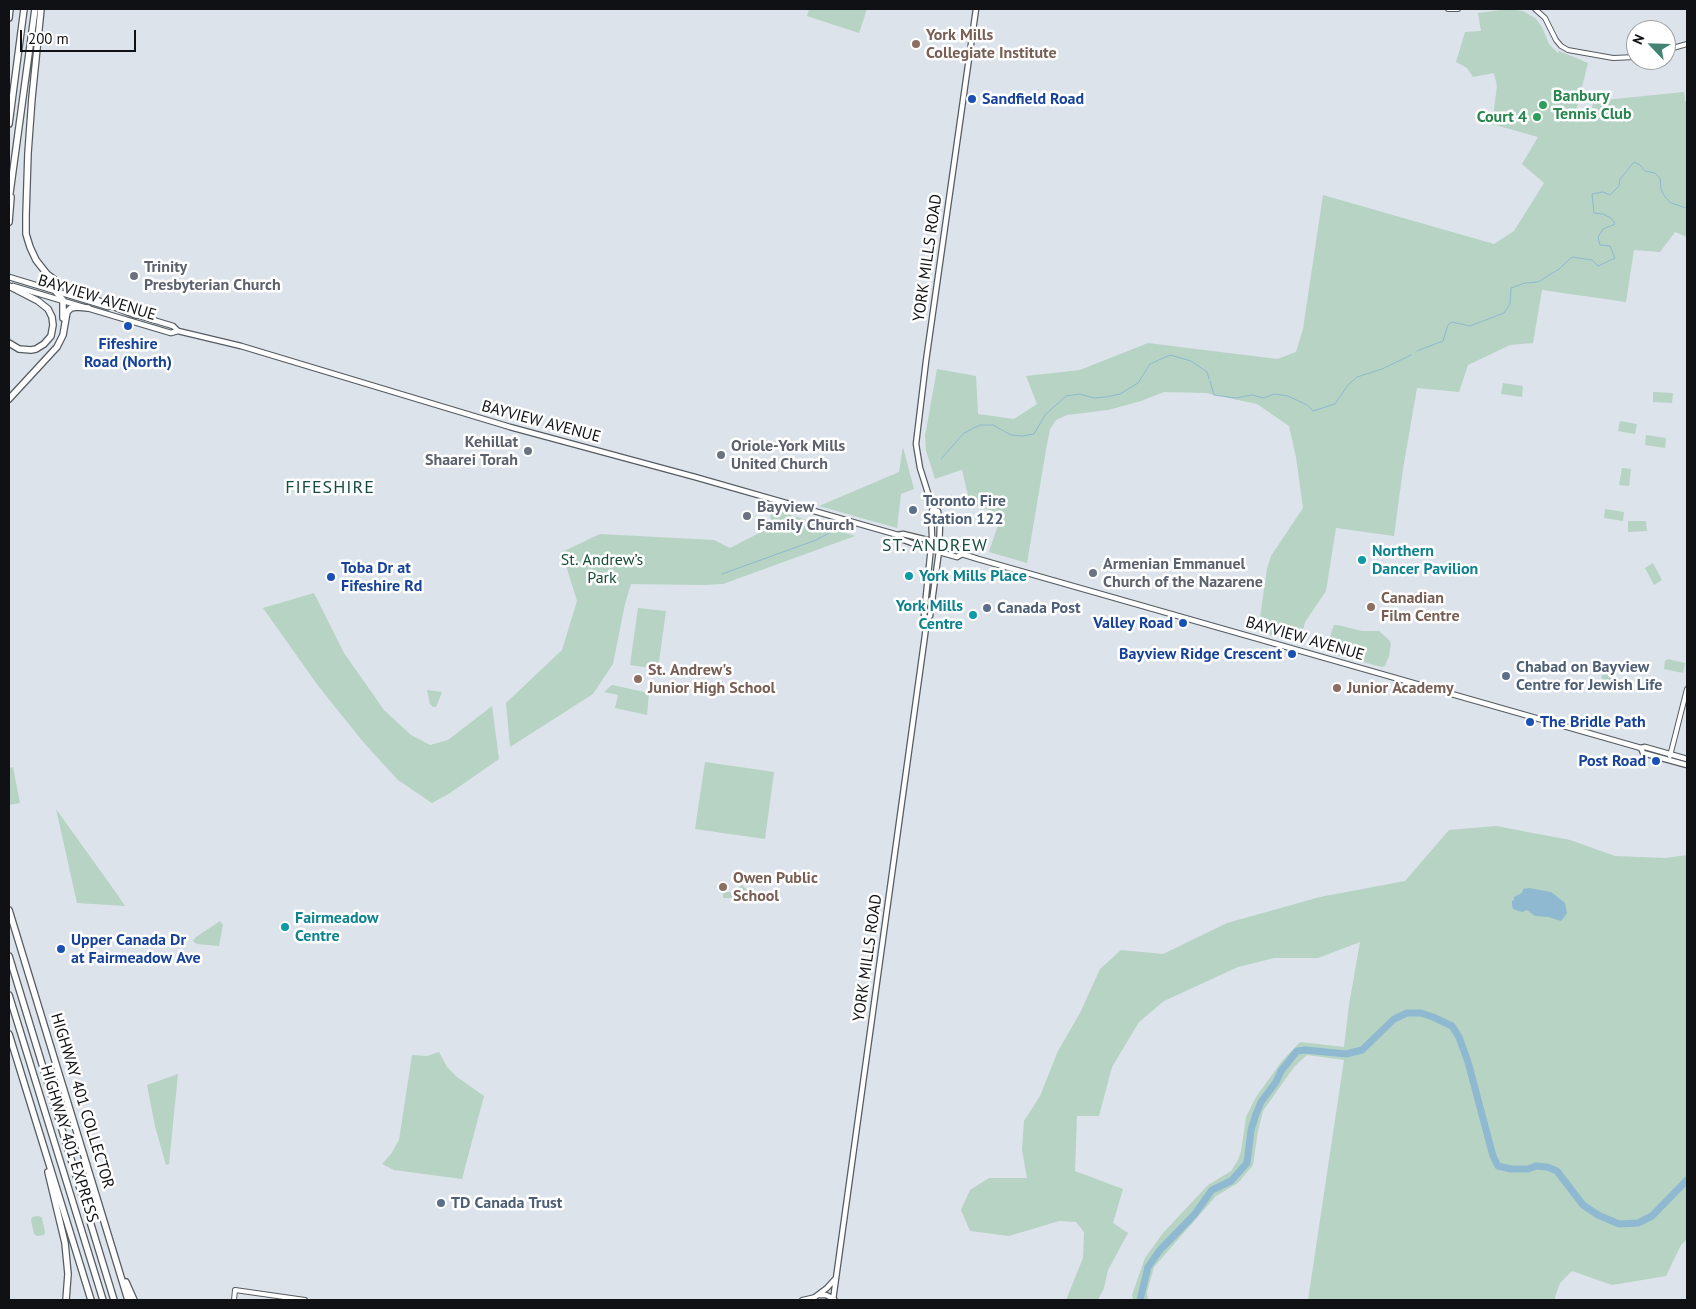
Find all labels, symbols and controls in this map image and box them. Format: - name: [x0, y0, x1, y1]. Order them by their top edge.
- scale bar: [22, 20, 139, 52]
- north arrow: [1626, 20, 1676, 70]
- place label: York Mills Collegiate Institute: [926, 25, 1057, 63]
- text: 200 m: [28, 29, 69, 48]
- text: N: [1628, 31, 1648, 47]
- marker: York Mills Collegiate Institute: [910, 38, 922, 50]
- place label: Banbury Tennis Club: [1553, 86, 1632, 124]
- place label: Sandfield Road: [982, 89, 1084, 109]
- marker: Sandfield Road: [966, 93, 978, 105]
- marker: Banbury Tennis Club: [1537, 99, 1549, 111]
- place label: Court 4: [1477, 107, 1527, 127]
- marker: Court 4: [1531, 111, 1543, 123]
- street label: YORK MILLS ROAD: [910, 193, 946, 323]
- place label: Trinity Presbyterian Church: [144, 257, 281, 295]
- marker: Trinity Presbyterian Church: [128, 270, 140, 282]
- street label: BAYVIEW AVENUE: [36, 271, 158, 325]
- marker: Fifeshire Road (North): [122, 320, 134, 332]
- place label: Fifeshire Road (North): [84, 334, 172, 372]
- street label: BAYVIEW AVENUE: [479, 397, 603, 447]
- place label: Kehillat Shaarei Torah: [425, 432, 518, 470]
- place label: Oriole-York Mills United Church: [731, 436, 845, 474]
- marker: Kehillat Shaarei Torah: [522, 445, 534, 457]
- marker: Oriole-York Mills United Church: [715, 449, 727, 461]
- district label: FIFESHIRE: [284, 477, 376, 499]
- place label: Toronto Fire Station 122: [923, 491, 1006, 529]
- place label: Bayview Family Church: [757, 497, 854, 535]
- marker: Toronto Fire Station 122: [907, 504, 919, 516]
- marker: Bayview Family Church: [741, 510, 753, 522]
- district label: ST. ANDREW: [881, 535, 989, 557]
- place label: Northern Dancer Pavilion: [1372, 541, 1478, 579]
- park label: St. Andrew’s Park: [561, 550, 643, 588]
- place label: Armenian Emmanuel Church of the Nazarene: [1103, 554, 1263, 592]
- marker: Northern Dancer Pavilion: [1356, 554, 1368, 566]
- place label: Toba Dr at Fifeshire Rd: [341, 558, 422, 596]
- place label: York Mills Place: [919, 566, 1027, 586]
- marker: Armenian Emmanuel Church of the Nazarene: [1087, 567, 1099, 579]
- marker: York Mills Place: [903, 570, 915, 582]
- marker: Toba Dr at Fifeshire Rd: [325, 571, 337, 583]
- place label: Canadian Film Centre: [1381, 588, 1460, 626]
- place label: York Mills Centre: [896, 596, 963, 634]
- place label: Canada Post: [997, 598, 1080, 618]
- marker: Canadian Film Centre: [1365, 601, 1377, 613]
- marker: Canada Post: [981, 602, 993, 614]
- marker: York Mills Centre: [967, 609, 979, 621]
- place label: Valley Road: [1093, 613, 1173, 633]
- street label: BAYVIEW AVENUE: [1243, 613, 1367, 665]
- marker: Valley Road: [1177, 617, 1189, 629]
- place label: Bayview Ridge Crescent: [1119, 644, 1282, 664]
- marker: Bayview Ridge Crescent: [1286, 648, 1298, 660]
- place label: Chabad on Bayview Centre for Jewish Life: [1516, 657, 1662, 695]
- place label: St. Andrew's Junior High School: [648, 660, 775, 698]
- marker: Chabad on Bayview Centre for Jewish Life: [1500, 670, 1512, 682]
- marker: St. Andrew's Junior High School: [632, 673, 644, 685]
- place label: Junior Academy: [1347, 678, 1454, 698]
- marker: Junior Academy: [1331, 682, 1343, 694]
- place label: The Bridle Path: [1540, 712, 1646, 732]
- marker: The Bridle Path: [1524, 716, 1536, 728]
- place label: Post Road: [1578, 751, 1646, 771]
- marker: Post Road: [1650, 755, 1662, 767]
- place label: Owen Public School: [733, 868, 818, 906]
- marker: Owen Public School: [717, 881, 729, 893]
- street label: YORK MILLS ROAD: [850, 893, 886, 1023]
- place label: Fairmeadow Centre: [295, 908, 379, 946]
- marker: Fairmeadow Centre: [279, 921, 291, 933]
- place label: Upper Canada Dr at Fairmeadow Ave: [71, 930, 201, 968]
- marker: Upper Canada Dr at Fairmeadow Ave: [55, 943, 67, 955]
- street label: HIGHWAY 401 COLLECTOR: [46, 1011, 118, 1191]
- street label: HIGHWAY 401 EXPRESS: [36, 1063, 102, 1225]
- place label: TD Canada Trust: [451, 1193, 562, 1213]
- marker: TD Canada Trust: [435, 1197, 447, 1209]

